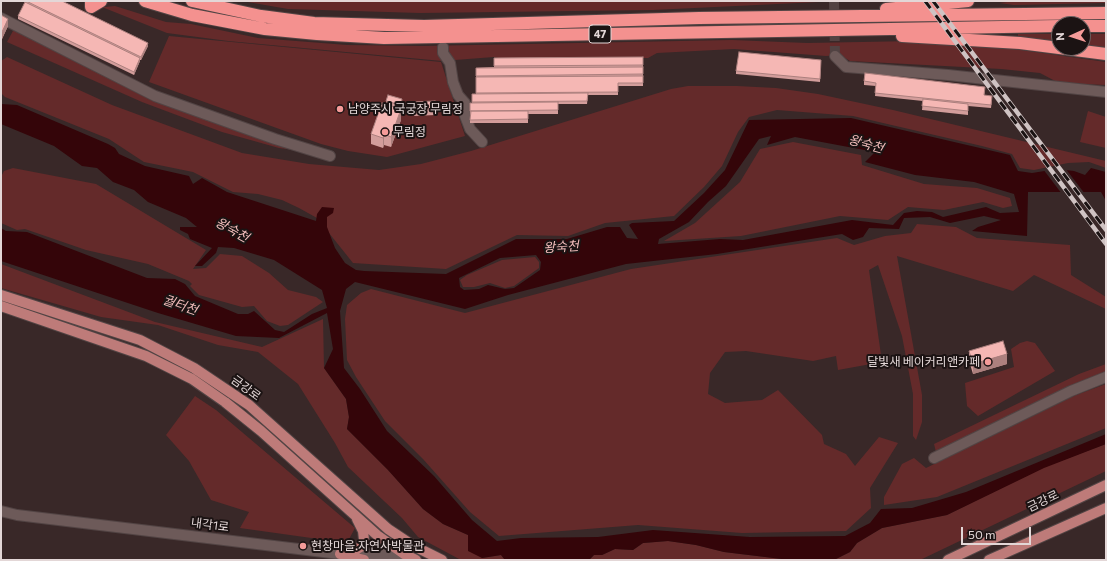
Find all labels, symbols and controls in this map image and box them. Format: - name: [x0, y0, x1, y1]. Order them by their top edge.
- north arrow: [1051, 16, 1091, 56]
- road number: 47: [589, 25, 611, 43]
- text: N: [1053, 32, 1066, 41]
- place label: 남양주시 국궁장 무림정: [348, 102, 463, 116]
- marker: 남양주시 국궁장 무림정: [335, 104, 345, 114]
- place label: 무림정: [393, 125, 426, 139]
- marker: 무림정: [380, 127, 390, 137]
- water label: 왕숙천: [847, 132, 885, 156]
- water label: 왕숙천: [213, 214, 251, 246]
- water label: 왕숙천: [543, 238, 579, 256]
- water label: 궐터천: [160, 292, 200, 318]
- place label: 달빛새 베이커리앤카페: [867, 355, 980, 369]
- marker: 달빛새 베이커리앤카페: [983, 357, 993, 367]
- street label: 금강로: [228, 372, 264, 404]
- street label: 금강로: [1025, 487, 1061, 515]
- street label: 내각1로: [190, 516, 230, 534]
- scale bar: [963, 519, 1033, 545]
- text: 50 m: [968, 527, 996, 541]
- place label: 현창마을.자연사박물관: [311, 539, 424, 553]
- marker: 현창마을.자연사박물관: [298, 541, 308, 551]

